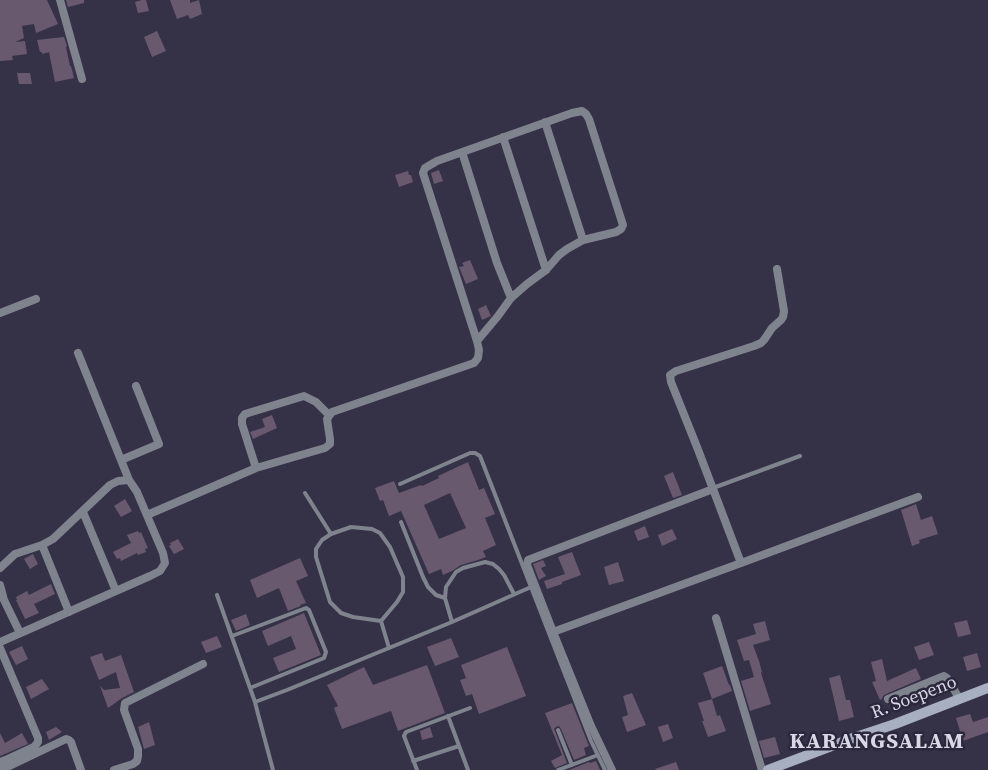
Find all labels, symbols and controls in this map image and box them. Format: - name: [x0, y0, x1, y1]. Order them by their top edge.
- street label: R. Soepeno: [868, 672, 960, 724]
- district label: KARANGSALAM: [788, 729, 966, 755]

